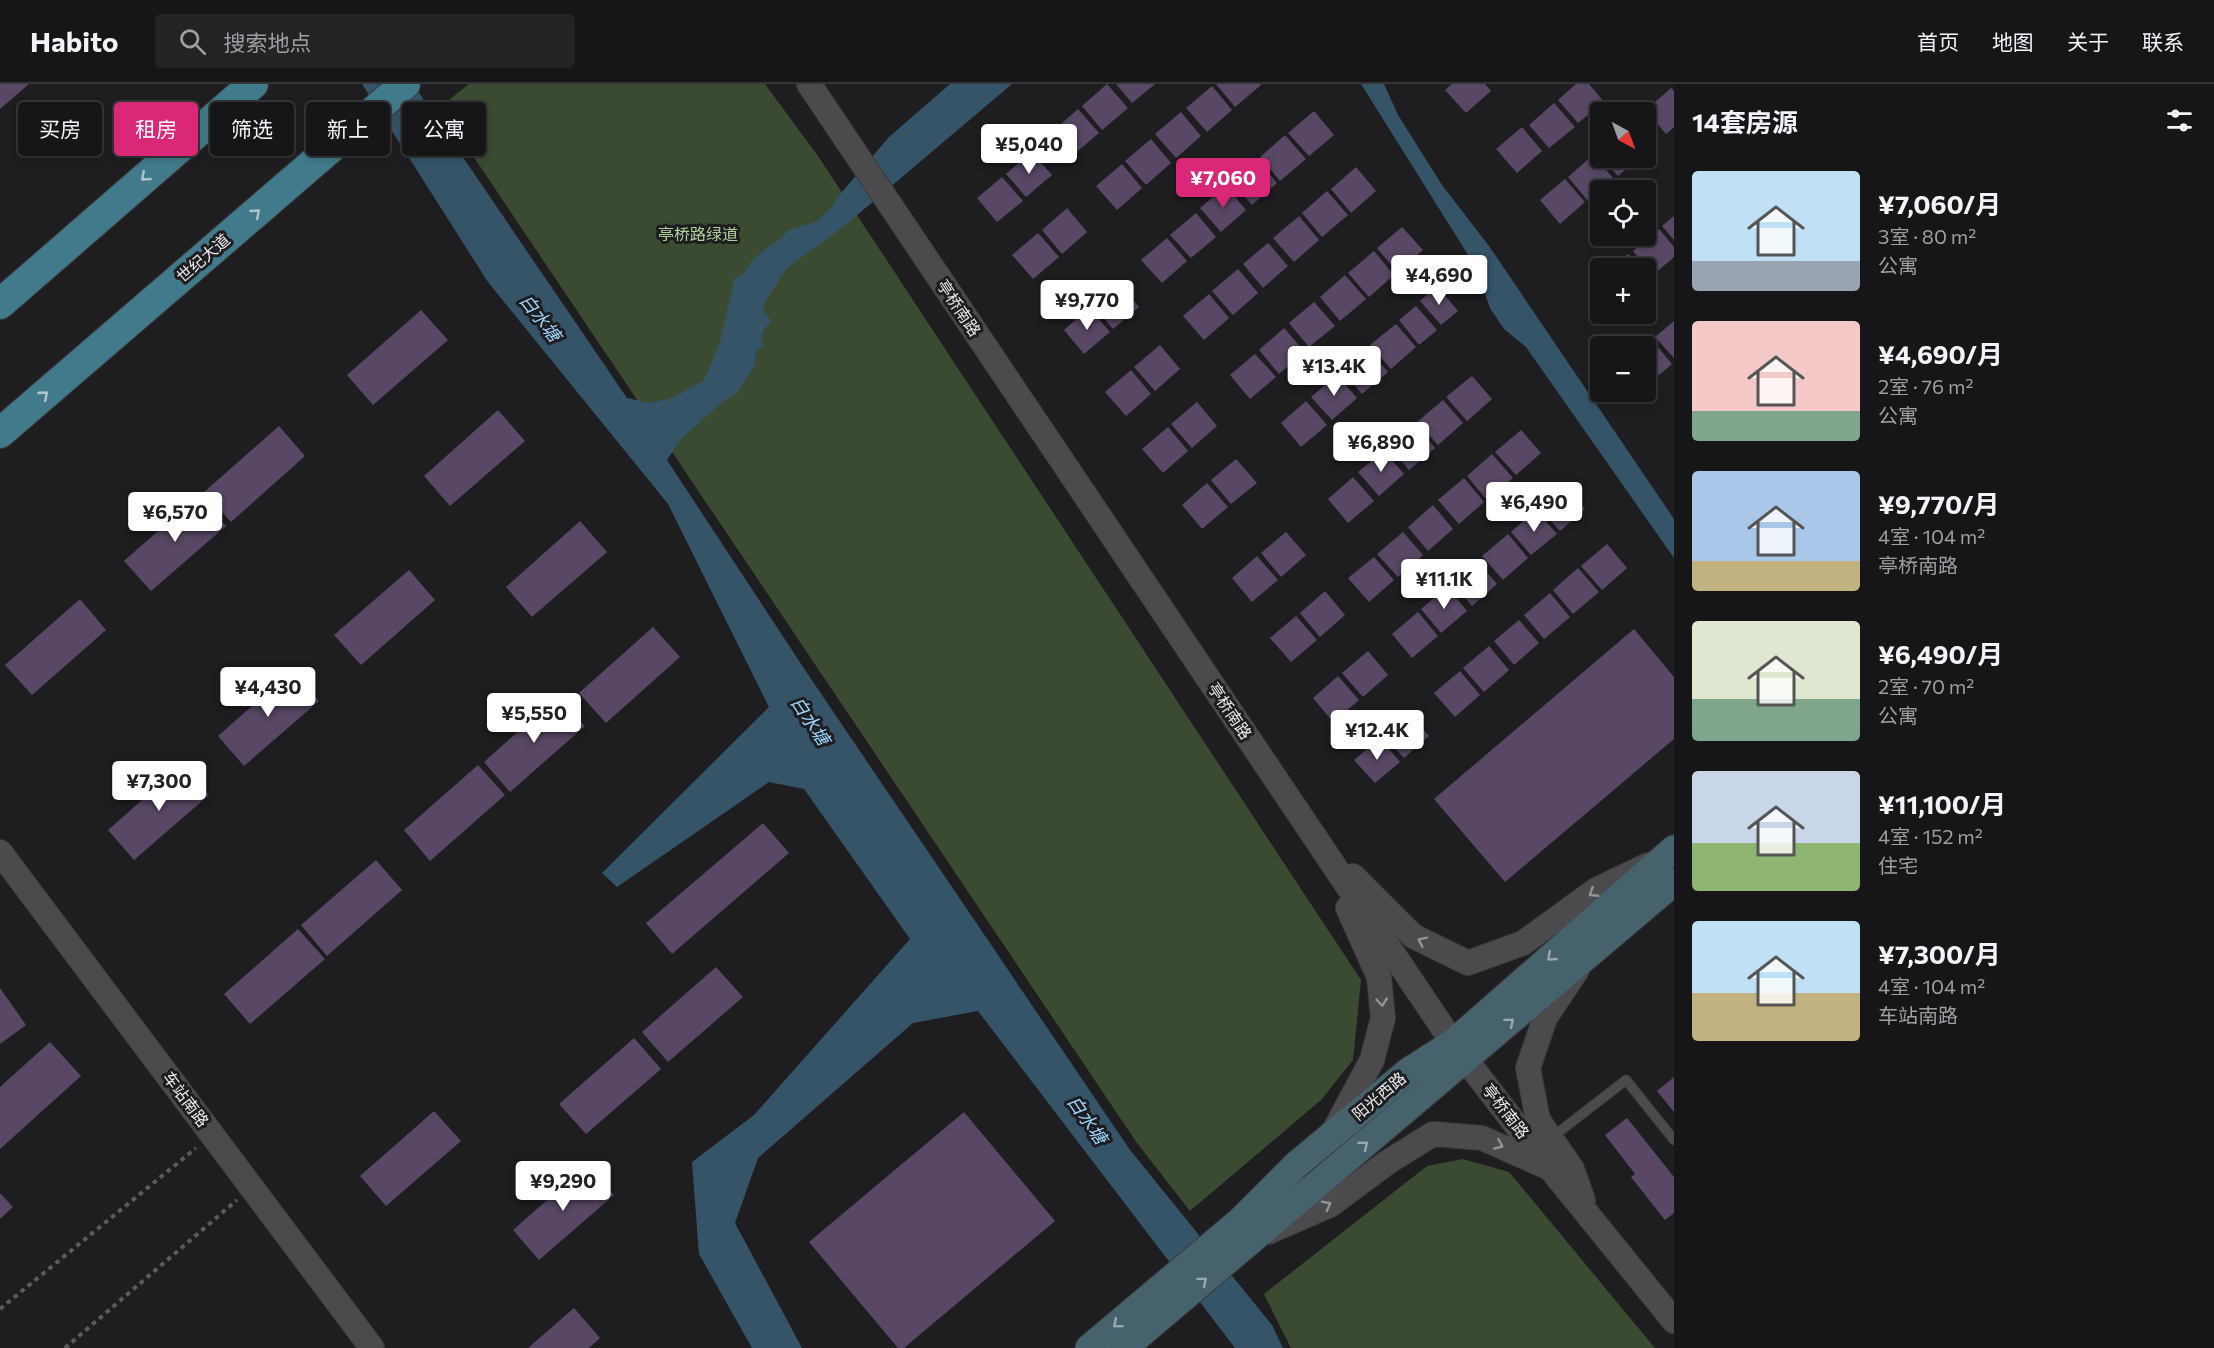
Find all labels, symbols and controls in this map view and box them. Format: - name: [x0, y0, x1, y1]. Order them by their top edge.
- search box: [155, 14, 575, 68]
- text: Habito: [30, 24, 119, 58]
- icon: search: [176, 25, 209, 58]
- text: 搜索地点: [224, 29, 312, 56]
- text: 首页: [1917, 29, 1959, 54]
- text: 地图: [1992, 29, 2034, 54]
- text: 关于: [2067, 29, 2109, 54]
- text: 联系: [2142, 29, 2184, 54]
- chip: 买房: [18, 102, 102, 156]
- chip: 租房: [114, 102, 198, 156]
- chip: 筛选: [210, 102, 294, 156]
- chip: 新上: [306, 102, 390, 156]
- chip: 公寓: [402, 102, 486, 156]
- north arrow: [1590, 102, 1656, 168]
- map controls: [1590, 102, 1656, 402]
- icon: filters: [2163, 104, 2196, 137]
- text: 14套房源: [1692, 106, 1798, 137]
- pin: ¥5,040: [980, 124, 1078, 175]
- text: ¥5,040: [995, 131, 1063, 155]
- pin: ¥7,060: [1174, 158, 1272, 209]
- text: ¥7,060: [1190, 165, 1256, 189]
- one-way arrow: [141, 170, 152, 181]
- button: locate: [1590, 180, 1656, 246]
- text: ¥7,060/月: [1878, 188, 2001, 219]
- icon: home: [1740, 195, 1812, 267]
- one-way arrow: [249, 209, 260, 220]
- park label: 亭桥路绿道: [658, 224, 738, 243]
- text: 3室 · 80 m²: [1878, 224, 1976, 248]
- street label: 世纪大道: [172, 229, 233, 286]
- text: 公寓: [1878, 253, 1918, 277]
- pin: ¥4,690: [1390, 255, 1488, 306]
- button: +: [1590, 258, 1656, 324]
- text: ¥4,690: [1405, 262, 1473, 286]
- street label: 亭桥南路: [934, 276, 985, 340]
- pin: ¥9,770: [1038, 280, 1136, 331]
- text: ¥9,770: [1055, 287, 1119, 311]
- water label: 白水塘: [515, 289, 568, 348]
- button: −: [1590, 336, 1656, 402]
- text: ¥4,690/月: [1878, 338, 2003, 369]
- icon: home: [1740, 345, 1812, 417]
- pin: ¥13.4K: [1285, 346, 1383, 397]
- text: ¥13.4K: [1302, 353, 1366, 377]
- text: 2室 · 76 m²: [1878, 374, 1973, 398]
- one-way arrow: [37, 391, 48, 402]
- text: 公寓: [1878, 403, 1918, 427]
- pin: ¥6,890: [1332, 422, 1430, 473]
- text: ¥6,890: [1347, 429, 1415, 453]
- pin: ¥6,490: [1485, 482, 1583, 533]
- text: ¥9,770/月: [1878, 488, 2000, 519]
- text: ¥6,490: [1500, 489, 1568, 513]
- pin: ¥6,570: [126, 492, 224, 543]
- icon: home: [1740, 495, 1812, 567]
- text: ¥6,570: [142, 499, 208, 523]
- text: 4室 · 104 m²: [1878, 524, 1985, 548]
- text: 亭桥南路: [1878, 553, 1958, 577]
- pin: ¥11.1K: [1395, 559, 1493, 610]
- text: ¥11.1K: [1415, 566, 1473, 590]
- text: ¥6,490/月: [1878, 638, 2003, 669]
- icon: home: [1740, 645, 1812, 717]
- pin: ¥4,430: [219, 667, 317, 718]
- text: ¥4,430: [234, 674, 302, 698]
- text: 2室 · 70 m²: [1878, 674, 1974, 698]
- street label: 亭桥南路: [1205, 679, 1256, 743]
- water label: 白水塘: [787, 692, 837, 751]
- pin: ¥5,550: [485, 693, 583, 744]
- text: ¥5,550: [501, 700, 567, 724]
- text: 公寓: [1878, 703, 1918, 727]
- pin: ¥12.4K: [1328, 710, 1426, 761]
- text: ¥12.4K: [1345, 717, 1409, 741]
- pin: ¥7,300: [110, 761, 208, 812]
- text: ¥7,300: [126, 768, 192, 792]
- text: ¥11,100/月: [1878, 788, 2006, 819]
- icon: home: [1740, 795, 1812, 867]
- text: 4室 · 152 m²: [1878, 824, 1983, 848]
- text: 住宅: [1878, 853, 1918, 877]
- one-way arrow: [1588, 886, 1599, 897]
- one-way arrow: [1418, 936, 1429, 948]
- text: ¥7,300/月: [1878, 938, 2001, 969]
- icon: home: [1740, 945, 1812, 1017]
- one-way arrow: [1547, 950, 1558, 961]
- text: 4室 · 104 m²: [1878, 974, 1985, 998]
- one-way arrow: [1375, 998, 1388, 1007]
- text: 车站南路: [1878, 1003, 1958, 1027]
- one-way arrow: [1503, 1018, 1514, 1029]
- street label: 车站南路: [160, 1067, 213, 1130]
- street label: 阳光西路: [1348, 1068, 1409, 1123]
- street label: 亭桥南路: [1479, 1080, 1534, 1142]
- water label: 白水塘: [1063, 1091, 1114, 1150]
- one-way arrow: [1492, 1138, 1503, 1150]
- one-way arrow: [1357, 1142, 1368, 1153]
- pin: ¥9,290: [514, 1161, 612, 1212]
- text: ¥9,290: [530, 1168, 596, 1192]
- one-way arrow: [1321, 1201, 1331, 1212]
- one-way arrow: [1196, 1277, 1207, 1288]
- one-way arrow: [1113, 1317, 1124, 1328]

